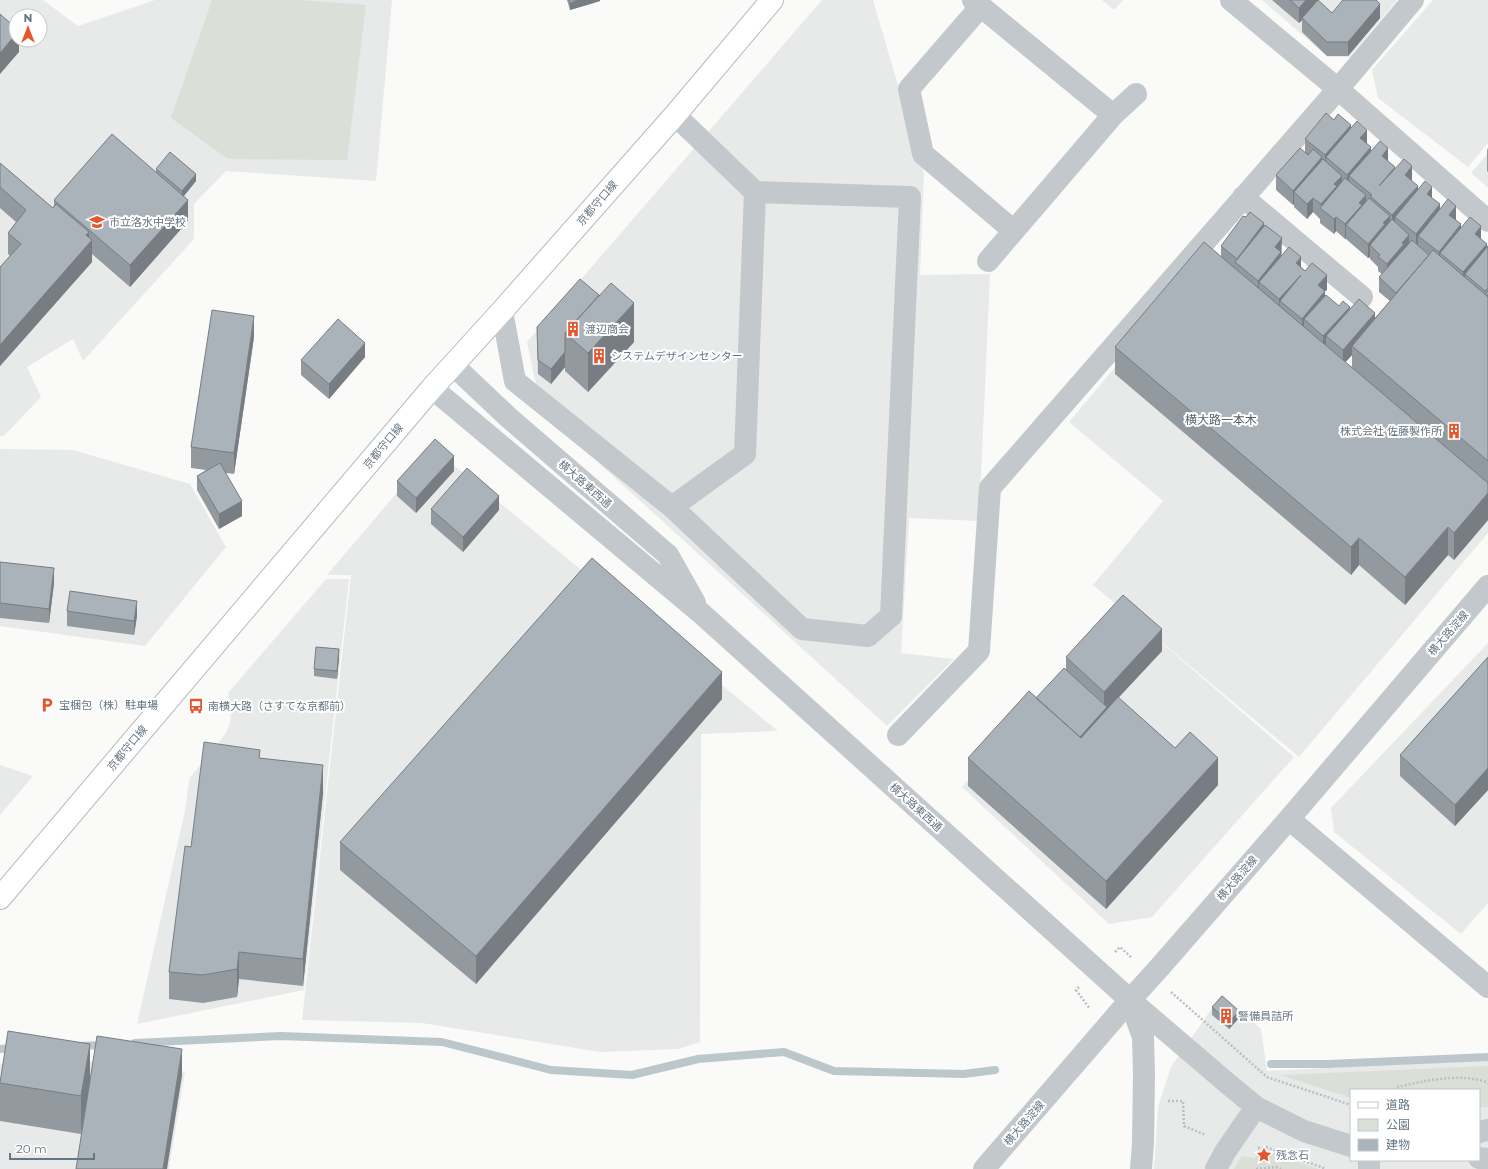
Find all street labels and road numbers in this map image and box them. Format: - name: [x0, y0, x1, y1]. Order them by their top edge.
- street label: 京都守口線: [574, 178, 620, 228]
- street label: 京都守口線: [360, 420, 406, 472]
- street label: 横大路東西通: [556, 457, 614, 511]
- street label: 横大路淀線: [1425, 608, 1471, 658]
- street label: 京都守口線: [104, 722, 150, 774]
- street label: 横大路東西通: [887, 780, 945, 834]
- street label: 横大路淀線: [1214, 853, 1260, 903]
- street label: 横大路淀線: [1001, 1098, 1047, 1148]

